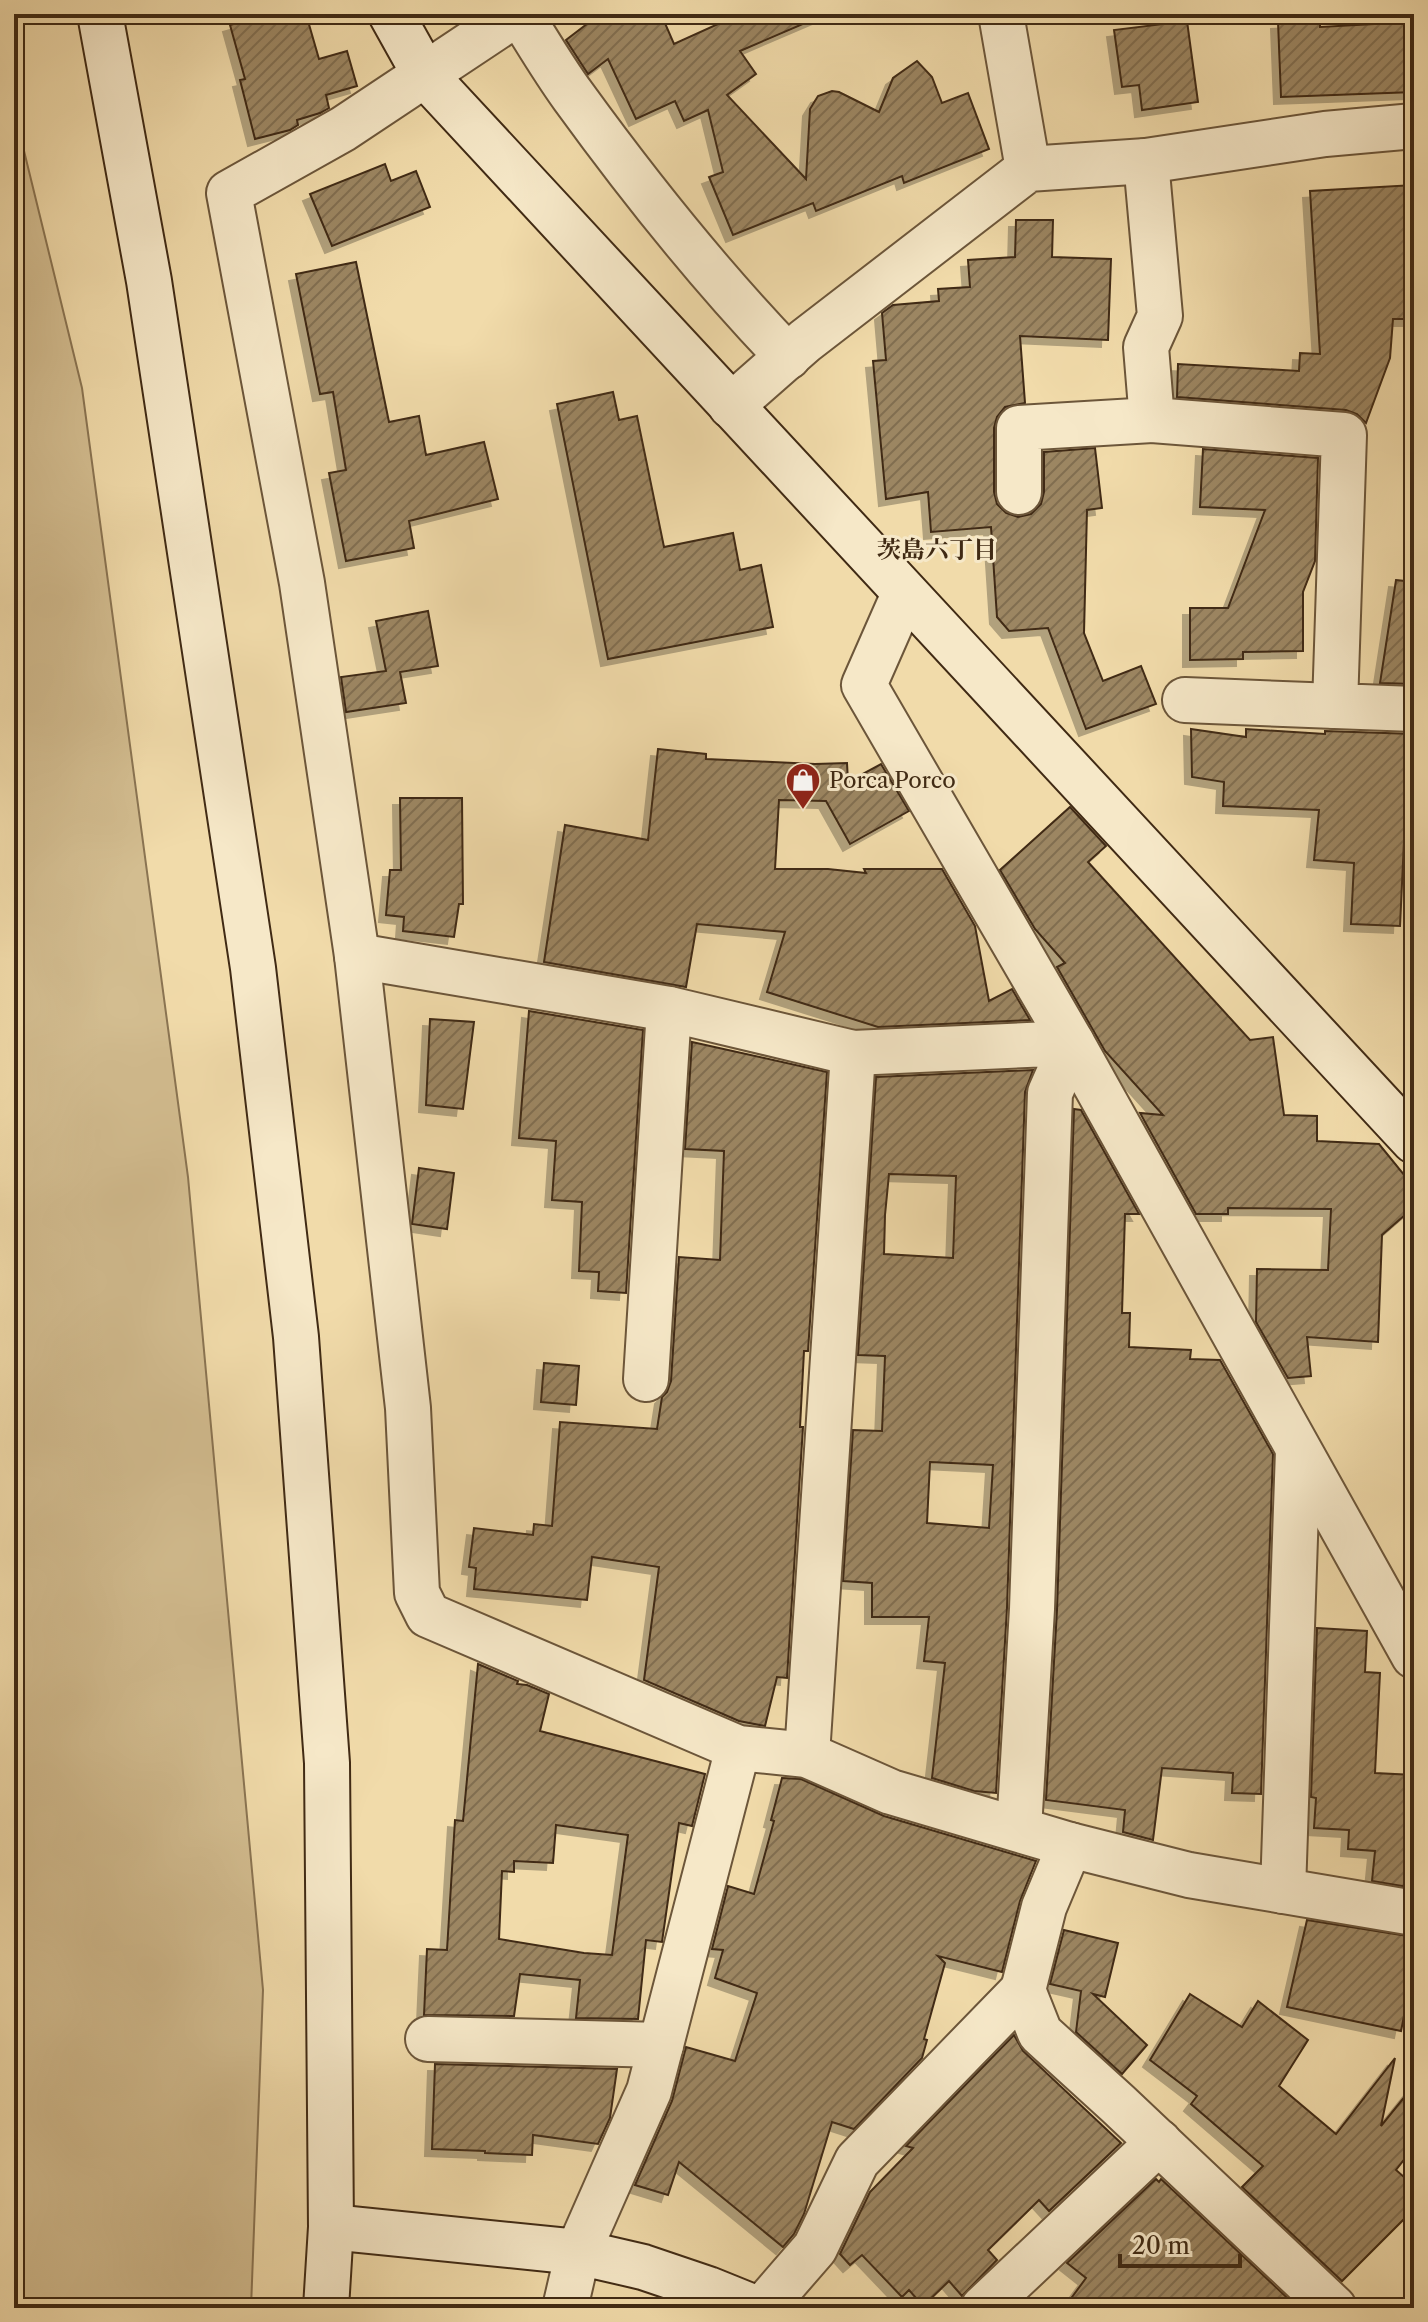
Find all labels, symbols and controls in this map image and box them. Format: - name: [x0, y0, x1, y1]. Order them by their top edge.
- district label: 茨島六丁目: [877, 535, 997, 564]
- shop icon: Porca Porco: [784, 761, 822, 811]
- place label: Porca Porco: [829, 767, 956, 794]
- scale bar: [1120, 2218, 1240, 2268]
- text: 20 m: [1132, 2231, 1190, 2260]

